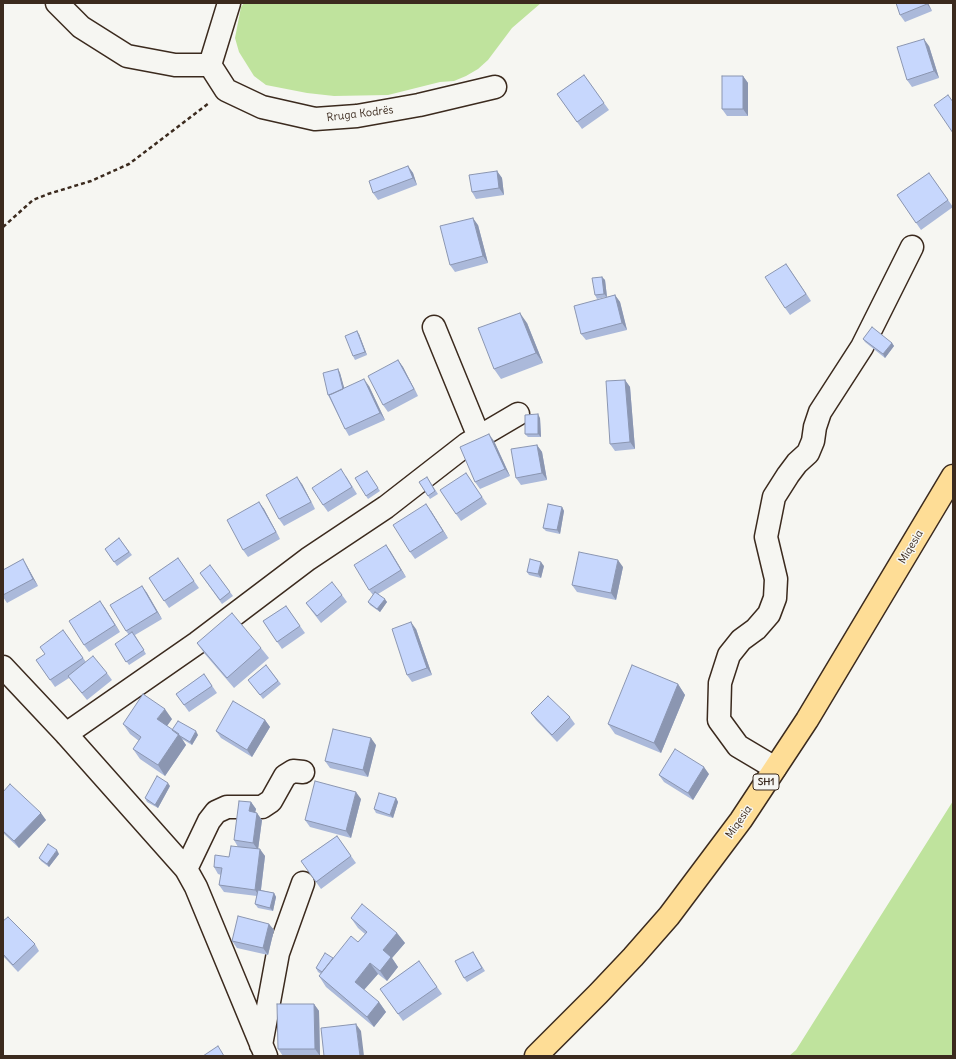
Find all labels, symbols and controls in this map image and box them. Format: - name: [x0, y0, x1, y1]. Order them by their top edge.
- street label: Rruga Kodrës: [326, 103, 394, 125]
- street label: Miqesia: [896, 528, 926, 566]
- road number: SH1: [753, 774, 779, 790]
- street label: Miqesia: [723, 803, 755, 841]

